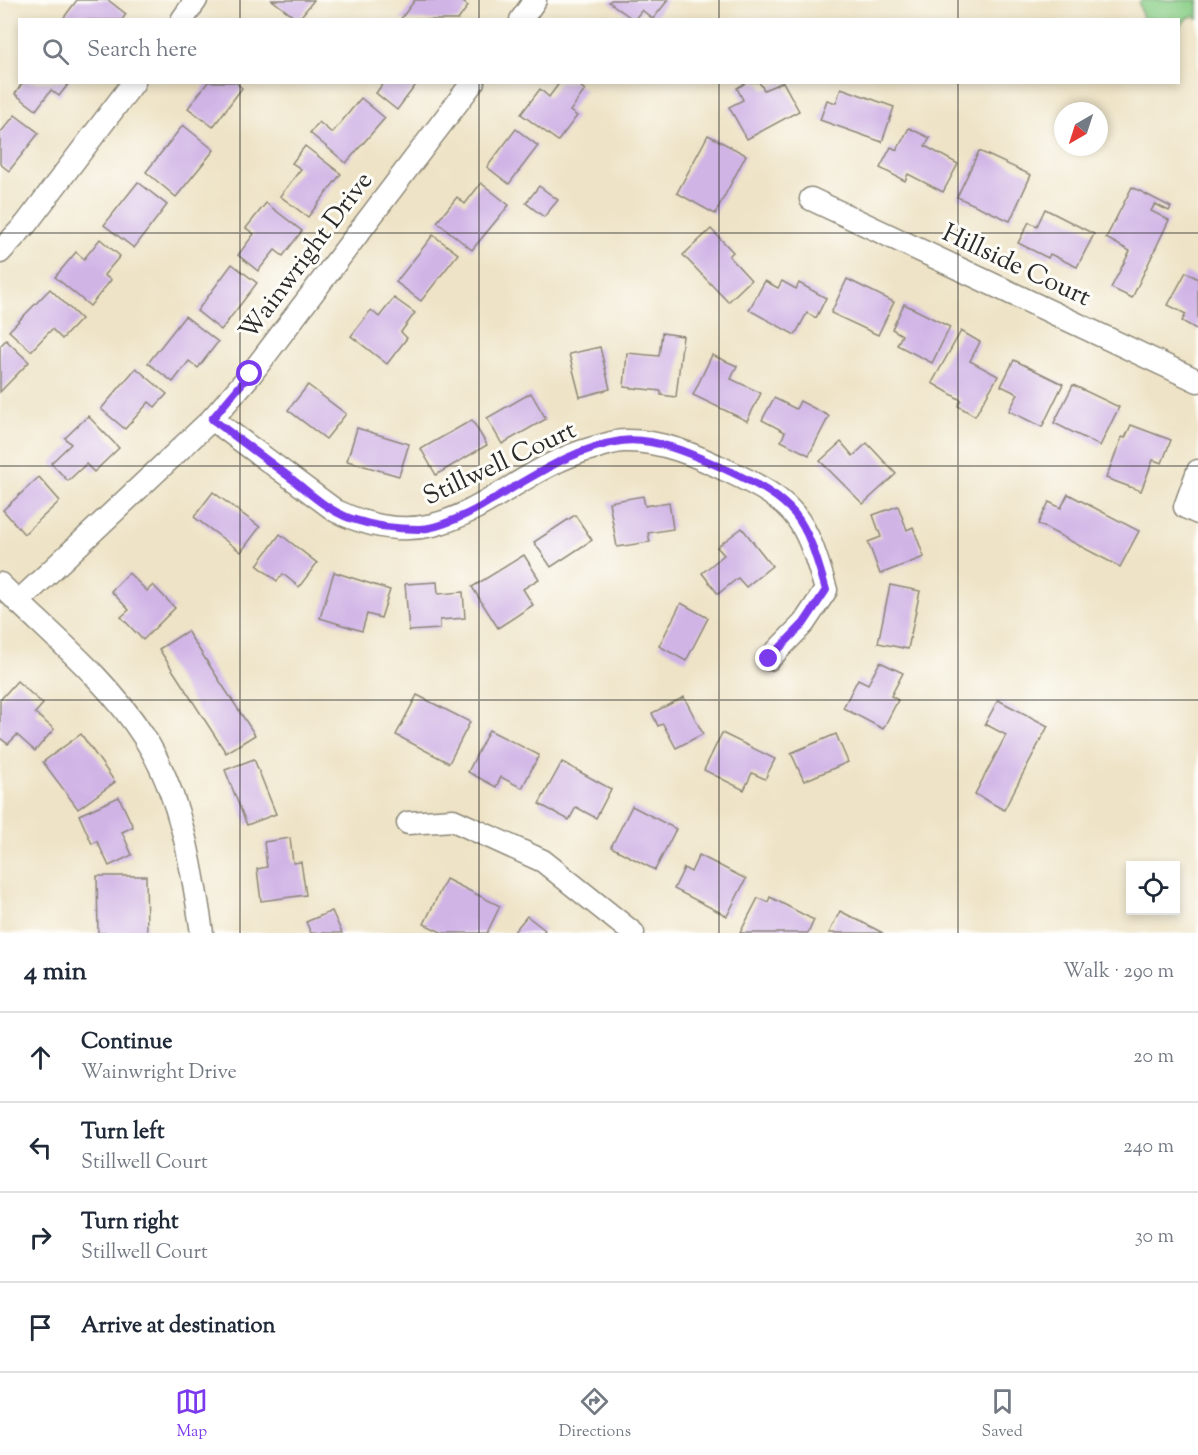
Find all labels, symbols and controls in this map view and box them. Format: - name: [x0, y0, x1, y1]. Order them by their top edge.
- search box: [18, 18, 1180, 84]
- icon: search: [39, 35, 72, 68]
- text: Search here: [87, 35, 197, 67]
- north arrow: [1054, 102, 1108, 156]
- street label: Wainwright Drive: [231, 165, 383, 348]
- street label: Hillside Court: [936, 216, 1096, 317]
- route start: [236, 360, 262, 386]
- street label: Stillwell Court: [418, 413, 583, 516]
- route end: [755, 645, 781, 671]
- map controls: [1126, 861, 1180, 915]
- button: locate: [1126, 861, 1180, 915]
- text: 4 min: [24, 954, 87, 991]
- text: Walk · 290 m: [1063, 958, 1174, 987]
- text: Continue: [81, 1027, 172, 1059]
- icon: ahead: [24, 1041, 57, 1074]
- text: 20 m: [1133, 1043, 1174, 1072]
- text: Wainwright Drive: [81, 1059, 237, 1088]
- text: Turn left: [81, 1117, 164, 1149]
- icon: left: [24, 1131, 57, 1164]
- text: 240 m: [1123, 1133, 1174, 1162]
- text: Stillwell Court: [81, 1149, 208, 1178]
- text: Turn right: [81, 1207, 178, 1239]
- icon: right: [24, 1221, 57, 1254]
- text: 30 m: [1135, 1223, 1174, 1252]
- text: Stillwell Court: [81, 1239, 208, 1268]
- icon: arrive: [24, 1311, 57, 1344]
- text: Arrive at destination: [81, 1311, 276, 1343]
- tab: Map: [175, 1385, 208, 1444]
- tab: Directions: [559, 1385, 631, 1444]
- tab: Saved: [982, 1385, 1023, 1444]

